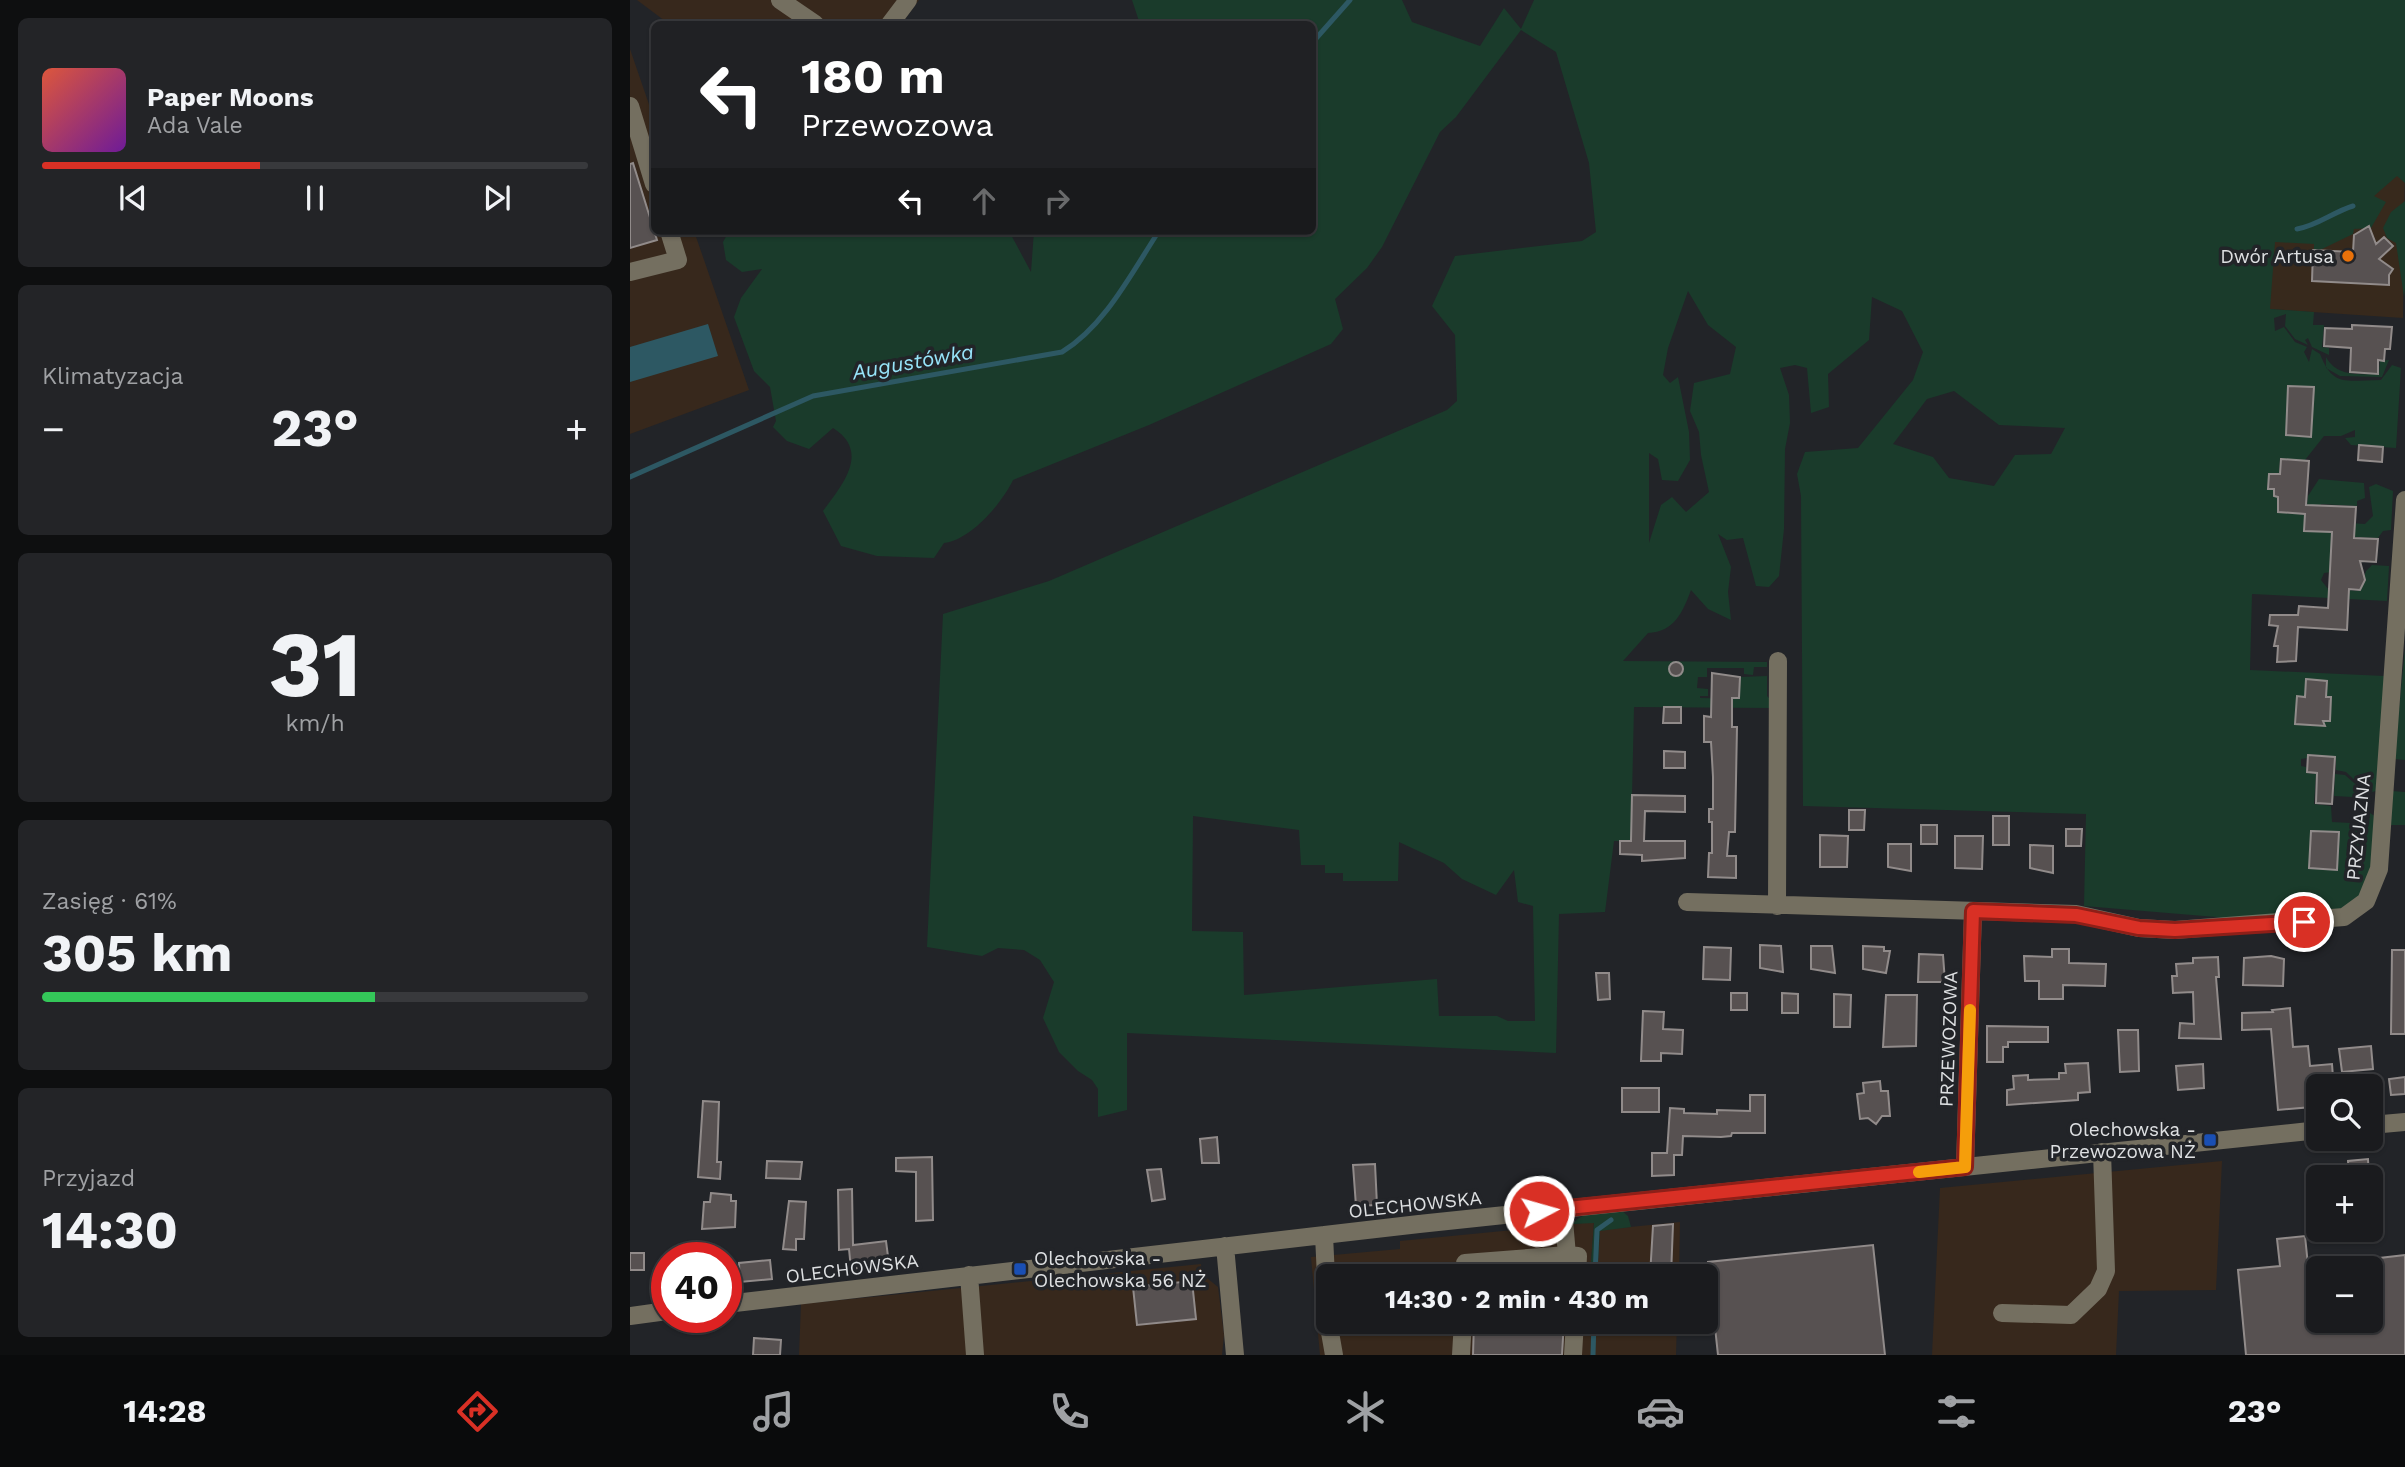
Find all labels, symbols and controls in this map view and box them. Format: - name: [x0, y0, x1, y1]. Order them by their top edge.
- text: 180 m: [801, 47, 945, 105]
- icon: left: [686, 49, 777, 140]
- text: Paper Moons: [147, 82, 314, 112]
- text: Przewozowa: [801, 106, 994, 144]
- text: Ada Vale: [147, 112, 243, 139]
- icon: previous: [114, 179, 152, 217]
- icon: pause: [296, 179, 334, 217]
- icon: next: [478, 179, 516, 217]
- icon: left: [892, 182, 930, 220]
- icon: ahead: [965, 182, 1003, 220]
- icon: right: [1038, 182, 1076, 220]
- place label: Dwór Artusa: [2220, 245, 2334, 268]
- marker: Dwór Artusa: [2340, 248, 2356, 264]
- water label: Augustówka: [849, 339, 976, 385]
- text: Klimatyzacja: [42, 363, 184, 390]
- text: 23°: [271, 398, 359, 459]
- text: −: [42, 407, 65, 451]
- text: +: [565, 407, 588, 451]
- text: 31: [268, 611, 362, 718]
- text: km/h: [285, 710, 345, 737]
- street label: PRZYJAZNA: [2341, 772, 2376, 881]
- text: Zasięg · 61%: [42, 888, 177, 915]
- pin: [2274, 892, 2334, 952]
- icon: arrive: [2285, 903, 2323, 941]
- text: 305 km: [42, 923, 232, 984]
- street label: PRZEWOZOWA: [1935, 970, 1962, 1107]
- map controls: [2306, 1074, 2383, 1333]
- button: search: [2306, 1074, 2383, 1151]
- place label: Olechowska - Przewozowa NŻ: [2050, 1118, 2196, 1163]
- marker: Olechowska - Przewozowa NŻ: [2202, 1132, 2218, 1148]
- text: Przyjazd: [42, 1165, 135, 1192]
- button: +: [2306, 1165, 2383, 1242]
- position arrow: [1502, 1174, 1576, 1248]
- street label: OLECHOWSKA: [1347, 1186, 1483, 1223]
- text: 14:30: [42, 1200, 178, 1261]
- speed limit sign: 40: [651, 1242, 742, 1333]
- place label: Olechowska - Olechowska 56 NŻ: [1034, 1247, 1207, 1292]
- street label: OLECHOWSKA: [784, 1249, 920, 1288]
- button: −: [2306, 1256, 2383, 1333]
- marker: Olechowska - Olechowska 56 NŻ: [1012, 1261, 1028, 1277]
- text: 14:30 · 2 min · 430 m: [1385, 1284, 1649, 1314]
- icon: directions: [453, 1387, 502, 1436]
- icon: music: [749, 1387, 798, 1436]
- icon: phone: [1045, 1387, 1094, 1436]
- icon: climate: [1341, 1387, 1390, 1436]
- icon: car: [1636, 1387, 1685, 1436]
- icon: filters: [1932, 1387, 1981, 1436]
- text: 14:28: [123, 1392, 207, 1430]
- text: 23°: [2228, 1392, 2282, 1430]

